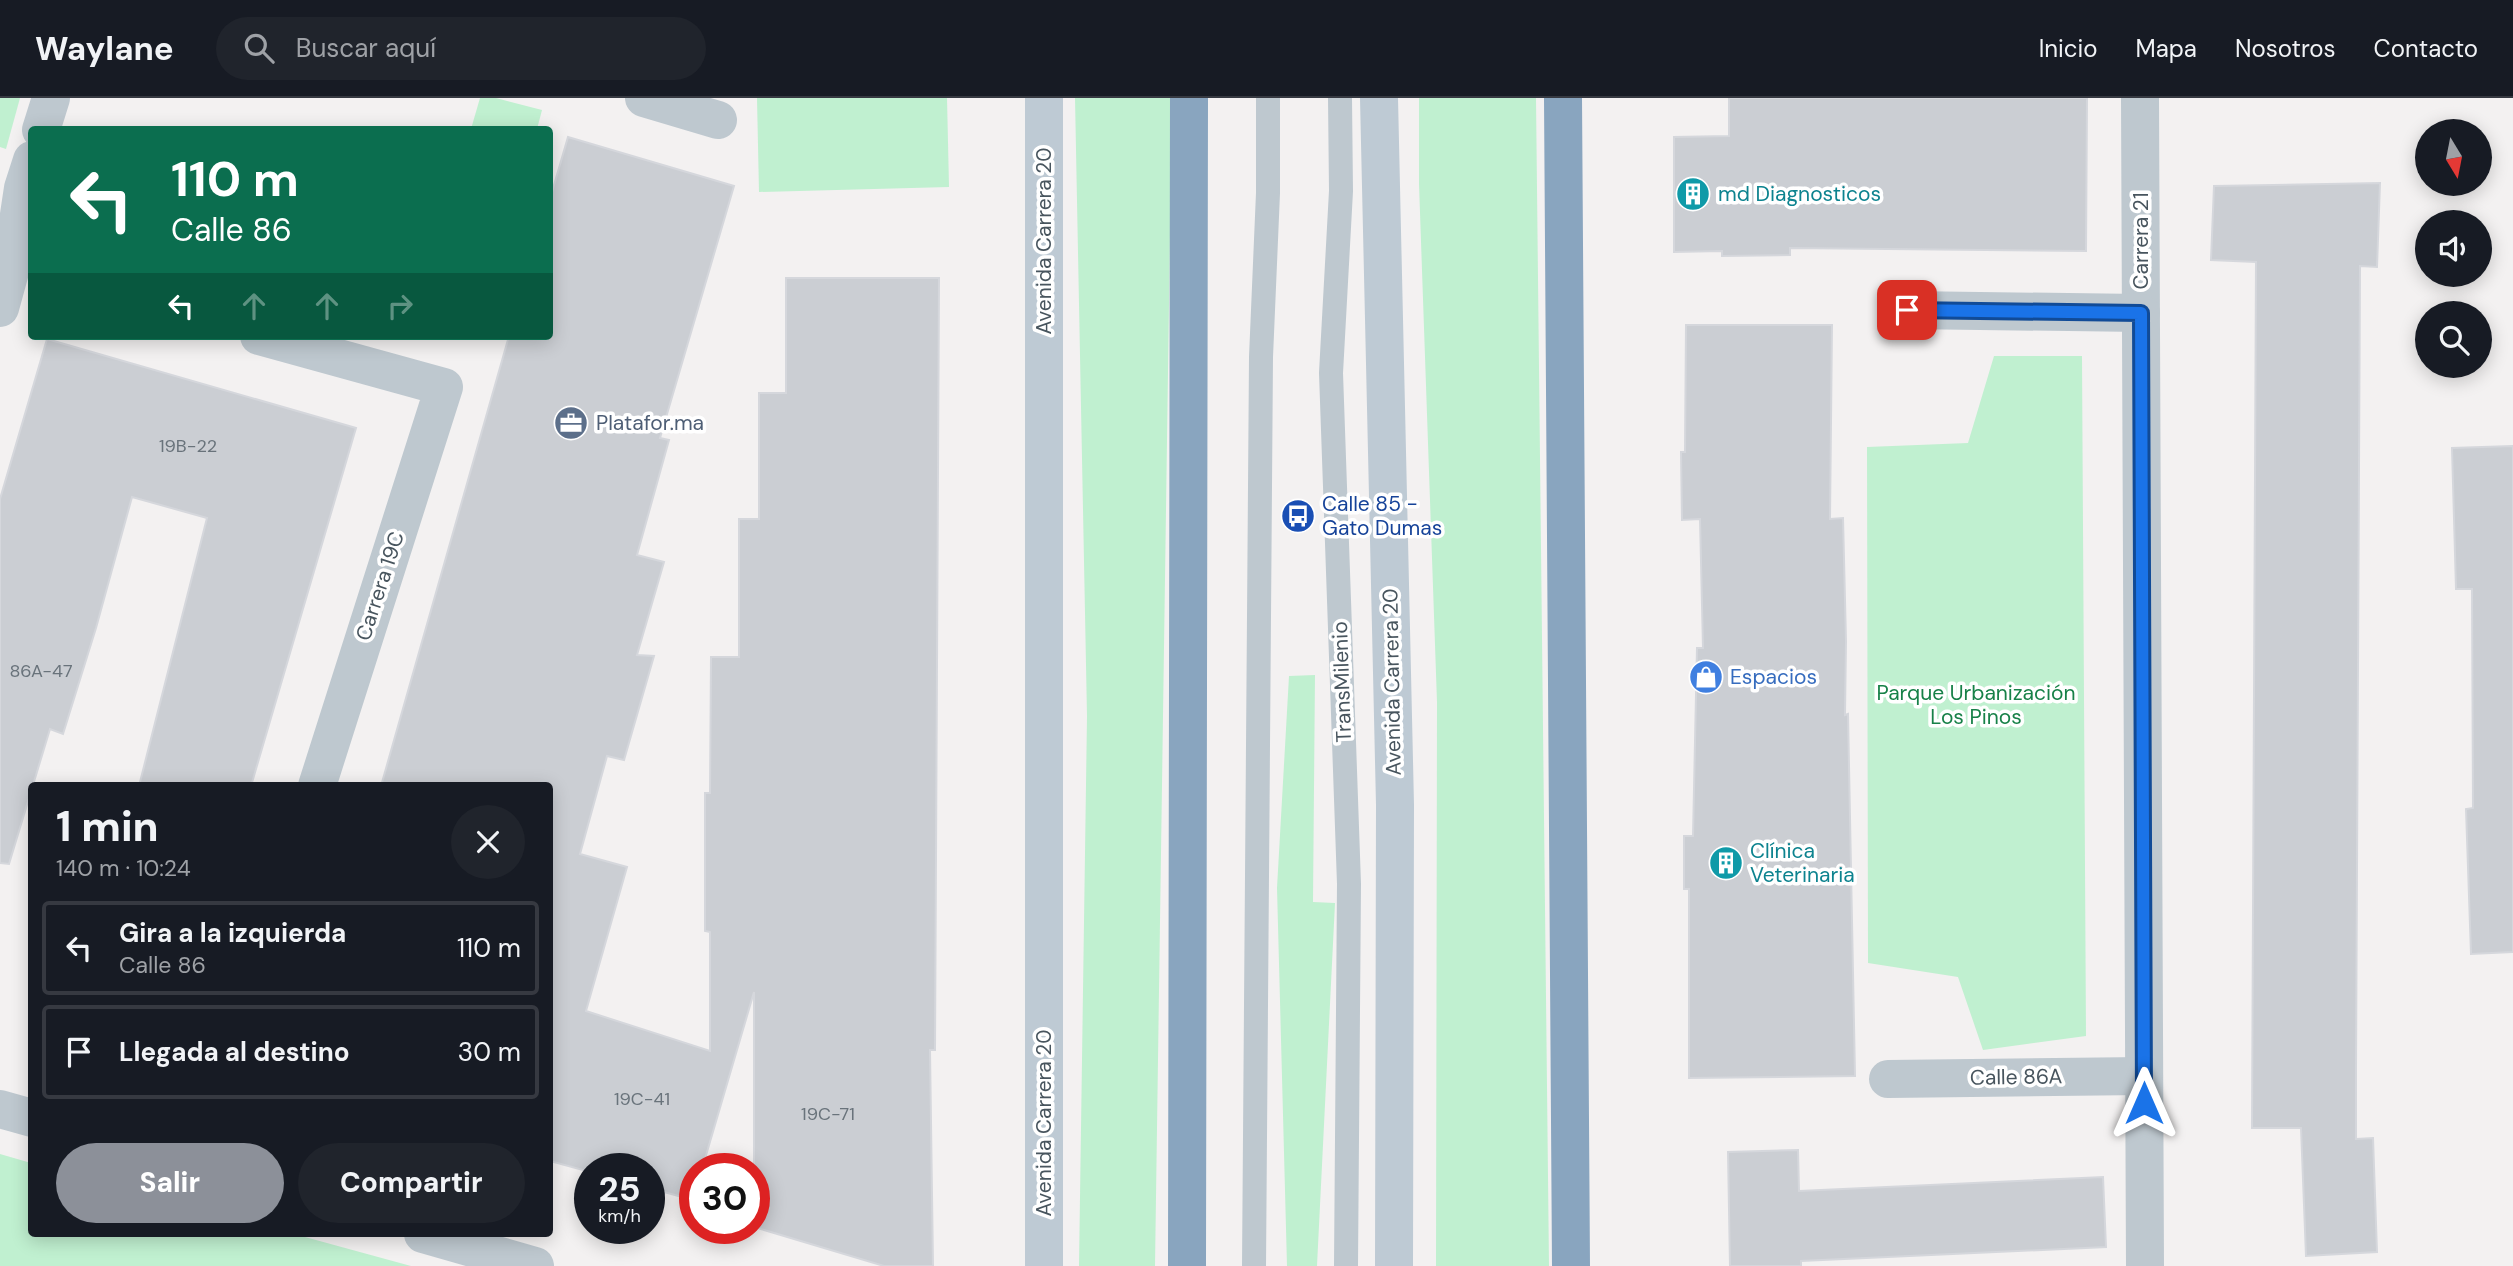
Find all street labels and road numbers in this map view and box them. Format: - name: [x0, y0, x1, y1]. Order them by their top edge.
- street label: Avenida Carrera 20: [1030, 147, 1058, 335]
- street label: Carrera 21: [2127, 193, 2155, 289]
- street label: Carrera 19C: [349, 528, 411, 644]
- street label: Avenida Carrera 20: [1376, 588, 1408, 776]
- street label: TransMilenio: [1326, 621, 1358, 743]
- street label: Avenida Carrera 20: [1030, 1029, 1058, 1217]
- street label: Calle 86A: [1970, 1062, 2063, 1092]

